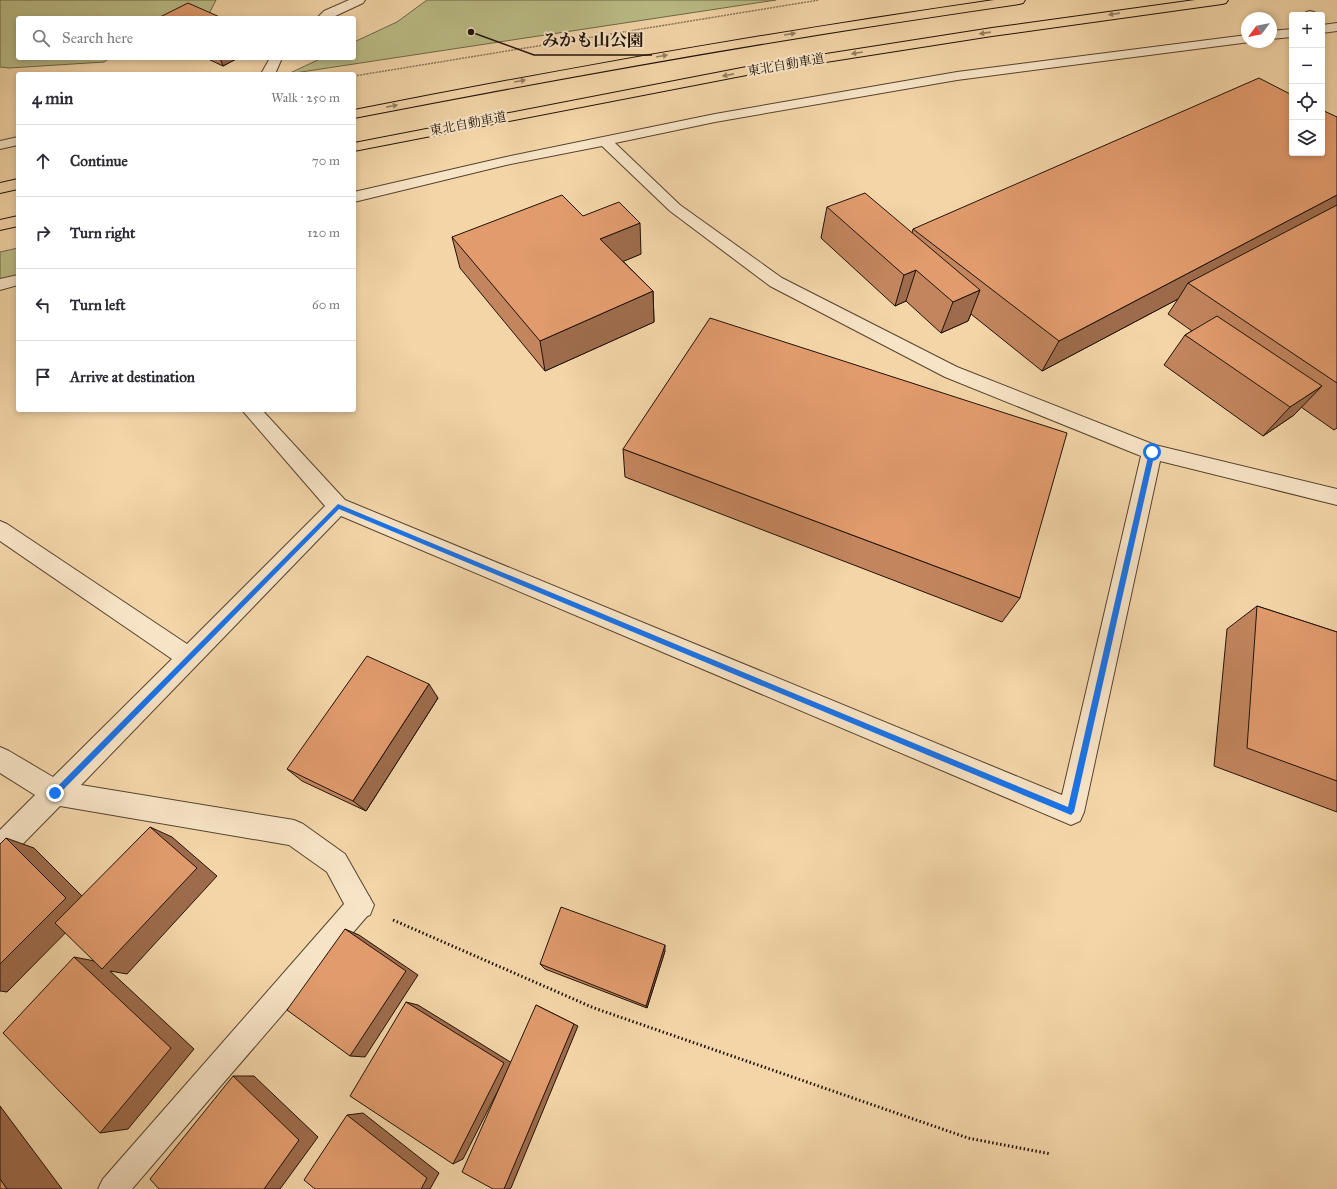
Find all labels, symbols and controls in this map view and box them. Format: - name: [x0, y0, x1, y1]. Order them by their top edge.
- one-way arrow: [1108, 11, 1120, 17]
- north arrow: [1241, 12, 1277, 48]
- map controls: [1289, 12, 1325, 156]
- button: +: [1289, 12, 1325, 48]
- search box: [16, 16, 356, 60]
- callout: みかも山公園: [534, 26, 652, 55]
- icon: search: [30, 27, 52, 49]
- text: Search here: [62, 29, 133, 47]
- text: みかも山公園: [542, 30, 644, 51]
- one-way arrow: [979, 30, 991, 36]
- one-way arrow: [784, 31, 796, 37]
- button: −: [1289, 48, 1325, 84]
- street label: 東北自動車道: [746, 50, 826, 80]
- one-way arrow: [850, 50, 863, 56]
- one-way arrow: [656, 53, 668, 59]
- one-way arrow: [722, 72, 735, 78]
- one-way arrow: [514, 78, 526, 84]
- button: locate: [1289, 84, 1325, 120]
- text: 4 min: [32, 88, 73, 109]
- text: Walk · 250 m: [271, 90, 340, 106]
- one-way arrow: [386, 103, 398, 109]
- street label: 東北自動車道: [428, 109, 508, 139]
- button: layers: [1289, 120, 1325, 156]
- icon: ahead: [32, 150, 54, 172]
- text: Continue: [70, 152, 128, 170]
- text: 70 m: [312, 153, 340, 169]
- icon: right: [32, 222, 54, 244]
- text: Turn right: [70, 224, 135, 242]
- text: 120 m: [307, 225, 340, 241]
- icon: left: [32, 294, 54, 316]
- text: Turn left: [70, 296, 126, 314]
- text: 60 m: [312, 297, 340, 313]
- icon: arrive: [32, 366, 54, 388]
- text: Arrive at destination: [70, 368, 195, 386]
- route start: [1143, 443, 1161, 461]
- route end: [46, 784, 64, 802]

